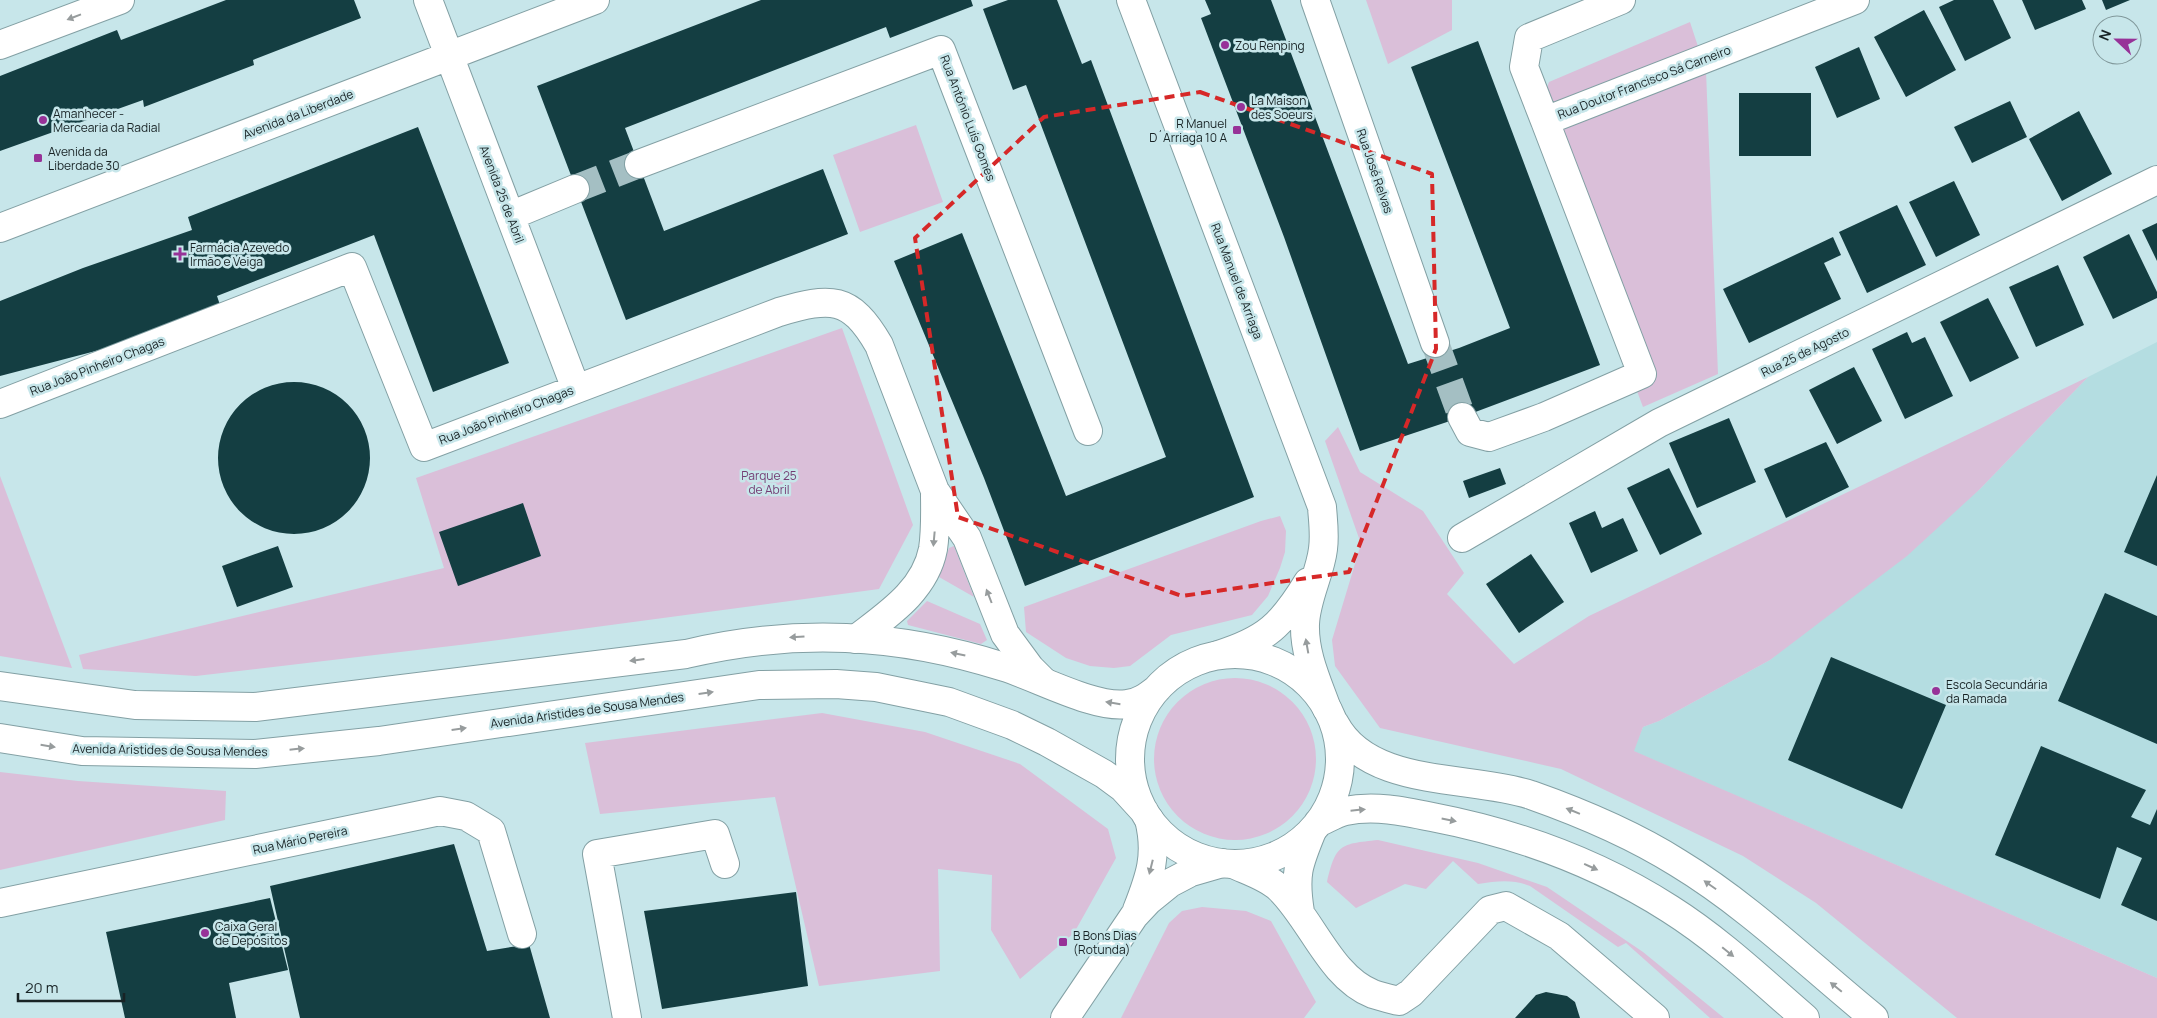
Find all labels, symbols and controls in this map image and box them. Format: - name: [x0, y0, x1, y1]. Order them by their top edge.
- one-way arrow: [66, 13, 81, 21]
- north arrow: [2092, 15, 2142, 65]
- text: N: [2094, 27, 2115, 43]
- place label: Zou Renping: [1235, 37, 1305, 54]
- marker: Zou Renping: [1219, 39, 1231, 51]
- street label: Rua Doutor Francisco Sá Carneiro: [1555, 41, 1733, 123]
- street label: Rua António Luís Gomes: [936, 53, 1000, 183]
- street label: Avenida da Liberdade: [240, 85, 356, 143]
- place label: La Maison des Soeurs: [1251, 92, 1313, 123]
- marker: La Maison des Soeurs: [1235, 101, 1247, 113]
- place label: Amanhecer - Mercearia da Radial: [53, 105, 160, 136]
- marker: Amanhecer - Mercearia da Radial: [37, 114, 49, 126]
- place label: R Manuel D´Arriaga 10 A: [1149, 115, 1227, 146]
- marker: R Manuel D´Arriaga 10 A: [1231, 124, 1243, 136]
- street label: Rua José Relvas: [1353, 127, 1397, 215]
- place label: Avenida da Liberdade 30: [48, 143, 120, 174]
- street label: Avenida 25 de Abril: [476, 143, 528, 245]
- marker: Avenida da Liberdade 30: [32, 152, 44, 164]
- street label: Rua Manuel de Arriaga: [1207, 221, 1267, 341]
- place label: Farmácia Azevedo Irmão e Veiga: [190, 239, 289, 270]
- marker: Farmácia Azevedo Irmão e Veiga: [174, 248, 186, 260]
- street label: Rua 25 de Agosto: [1758, 323, 1852, 381]
- street label: Rua João Pinheiro Chagas: [27, 332, 167, 400]
- street label: Rua João Pinheiro Chagas: [436, 381, 576, 449]
- park label: Parque 25 de Abril: [741, 467, 797, 498]
- one-way arrow: [929, 532, 937, 548]
- one-way arrow: [985, 588, 993, 603]
- one-way arrow: [789, 634, 805, 642]
- one-way arrow: [1302, 637, 1310, 653]
- one-way arrow: [950, 650, 966, 658]
- one-way arrow: [628, 656, 644, 664]
- place label: Escola Secundária da Ramada: [1946, 676, 2047, 707]
- marker: Escola Secundária da Ramada: [1930, 685, 1942, 697]
- street label: Avenida Aristides de Sousa Mendes: [489, 688, 685, 732]
- one-way arrow: [698, 689, 714, 697]
- one-way arrow: [1105, 699, 1121, 707]
- one-way arrow: [451, 725, 467, 733]
- street label: Avenida Aristides de Sousa Mendes: [72, 740, 268, 760]
- one-way arrow: [41, 742, 57, 750]
- one-way arrow: [290, 745, 306, 753]
- one-way arrow: [1351, 806, 1367, 814]
- one-way arrow: [1566, 807, 1581, 814]
- one-way arrow: [1442, 816, 1457, 824]
- street label: Rua Mário Pereira: [251, 822, 349, 858]
- one-way arrow: [1147, 859, 1155, 874]
- one-way arrow: [1584, 864, 1598, 872]
- one-way arrow: [1703, 880, 1717, 890]
- place label: Caixa Geral de Depósitos: [215, 918, 288, 949]
- marker: Caixa Geral de Depósitos: [199, 927, 211, 939]
- place label: B Bons Dias (Rotunda): [1073, 927, 1137, 958]
- marker: B Bons Dias (Rotunda): [1057, 936, 1069, 948]
- one-way arrow: [1721, 947, 1734, 958]
- scale bar: [18, 970, 124, 1002]
- text: 20 m: [25, 977, 58, 998]
- one-way arrow: [1830, 982, 1843, 993]

